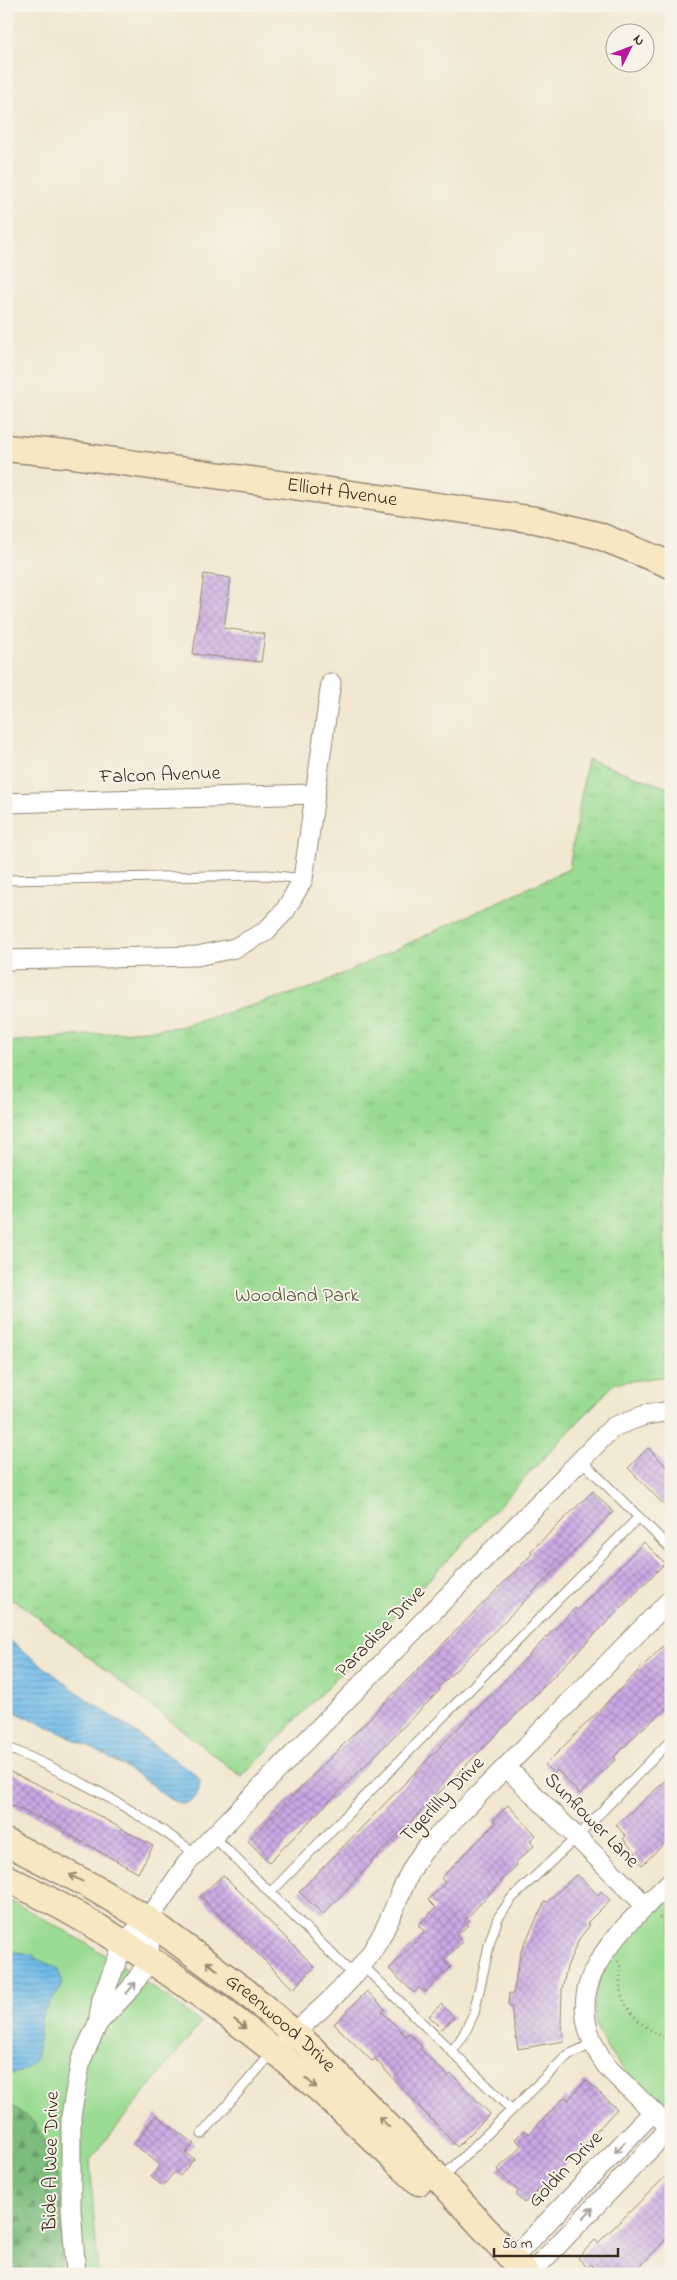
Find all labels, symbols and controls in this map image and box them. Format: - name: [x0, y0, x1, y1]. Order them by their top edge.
- north arrow: [604, 22, 654, 72]
- text: N: [628, 30, 650, 51]
- street label: Elliott Avenue: [285, 471, 399, 515]
- street label: Falcon Avenue: [98, 759, 221, 793]
- park label: Woodland Park: [235, 1282, 359, 1311]
- street label: Paradise Drive: [329, 1579, 433, 1685]
- street label: Tigerlilly Drive: [394, 1750, 493, 1851]
- street label: Sunflower Lane: [537, 1767, 645, 1875]
- one-way arrow: [69, 1873, 84, 1882]
- one-way arrow: [205, 1961, 219, 1971]
- street label: Greenwood Drive: [219, 1967, 342, 2079]
- one-way arrow: [125, 1981, 137, 1994]
- one-way arrow: [233, 2019, 246, 2030]
- one-way arrow: [304, 2077, 317, 2088]
- street label: Bide A Wee Drive: [36, 2091, 68, 2232]
- one-way arrow: [378, 2116, 390, 2128]
- street label: Goldin Drive: [522, 2125, 610, 2215]
- one-way arrow: [614, 2141, 626, 2154]
- one-way arrow: [582, 2207, 594, 2220]
- scale bar: [494, 2225, 618, 2257]
- text: 50 m: [502, 2233, 533, 2255]

